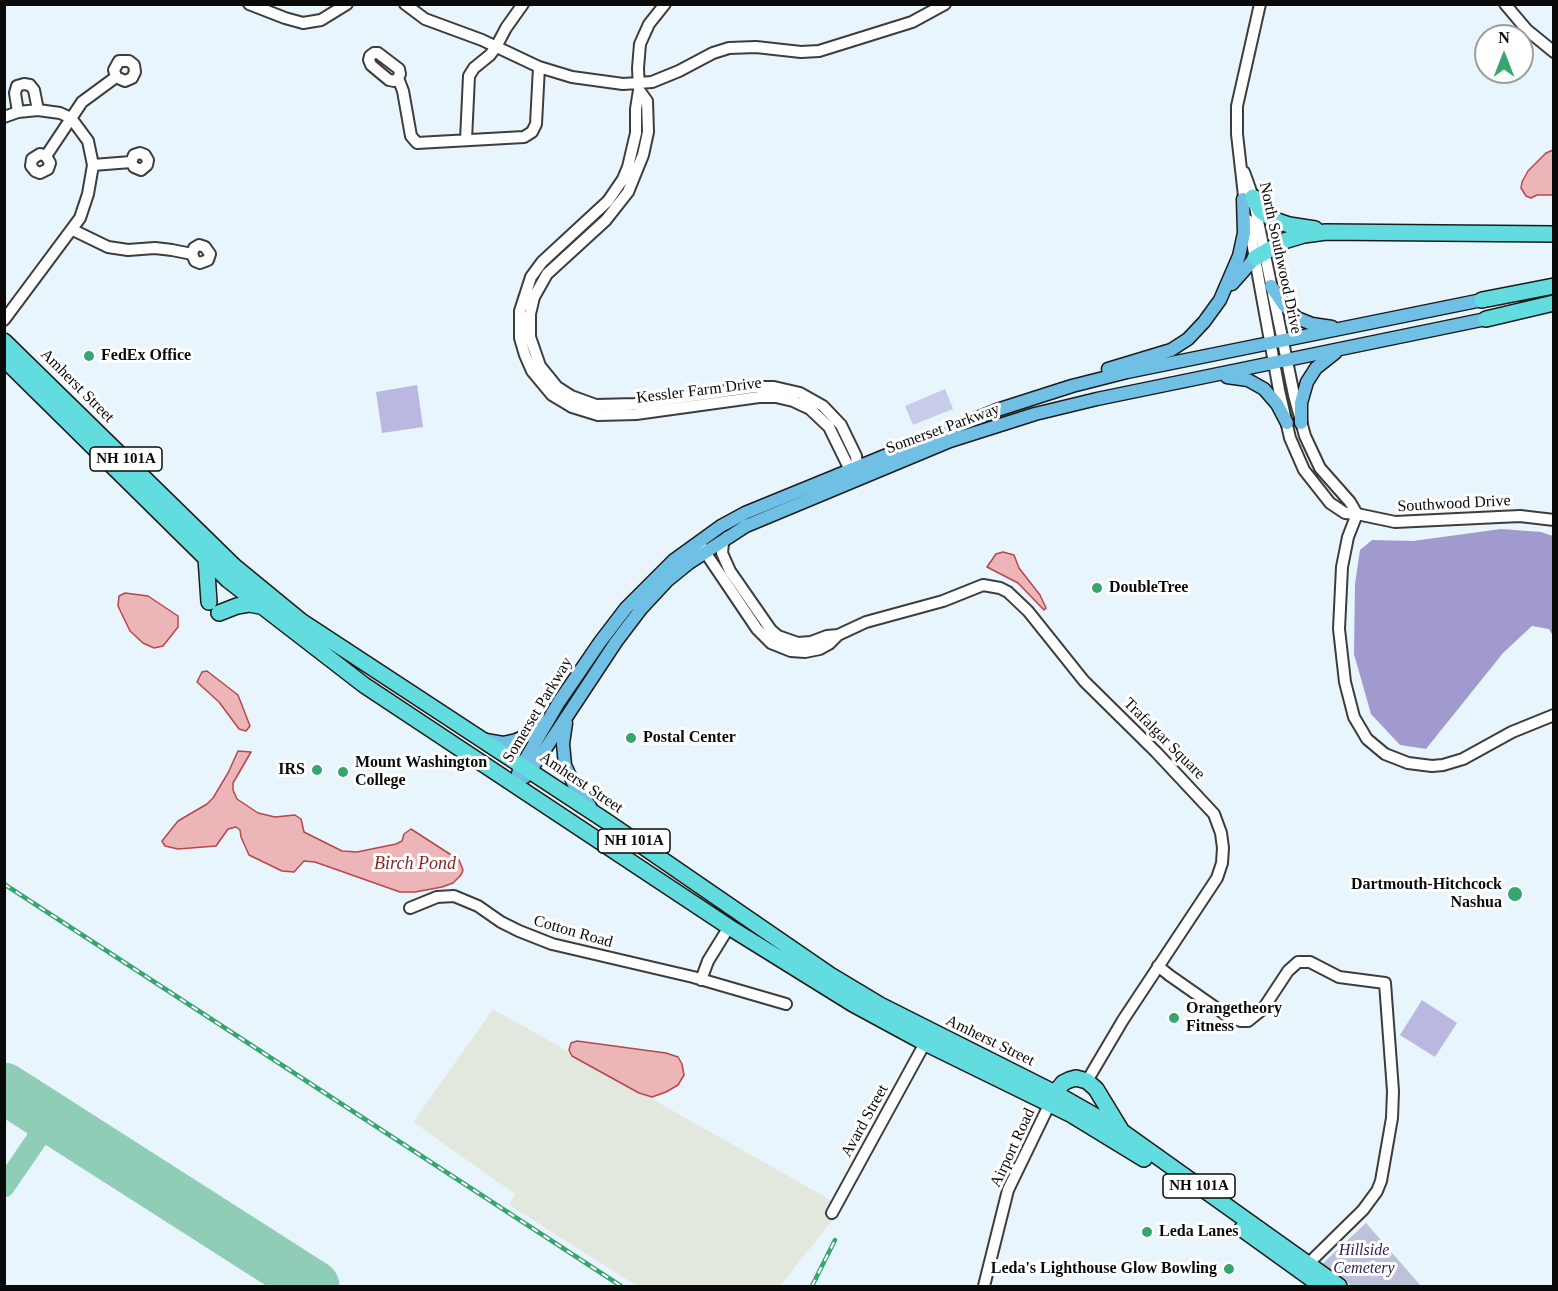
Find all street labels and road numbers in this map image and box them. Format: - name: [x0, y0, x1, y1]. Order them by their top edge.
- street label: North Southwood Drive: [1255, 180, 1305, 336]
- street label: Amherst Street: [36, 345, 118, 427]
- street label: Kessler Farm Drive: [635, 374, 763, 408]
- street label: Somerset Parkway: [884, 400, 1002, 458]
- road number: NH 101A: [90, 447, 162, 471]
- street label: Southwood Drive: [1397, 491, 1511, 517]
- street label: Somerset Parkway: [499, 654, 577, 766]
- street label: Trafalgar Square: [1119, 694, 1209, 784]
- street label: Amherst Street: [536, 748, 626, 818]
- road number: NH 101A: [598, 829, 670, 853]
- street label: Cotton Road: [531, 912, 615, 952]
- street label: Amherst Street: [942, 1011, 1038, 1071]
- street label: Avard Street: [837, 1081, 893, 1161]
- street label: Airport Road: [986, 1105, 1040, 1191]
- road number: NH 101A: [1163, 1174, 1235, 1198]

